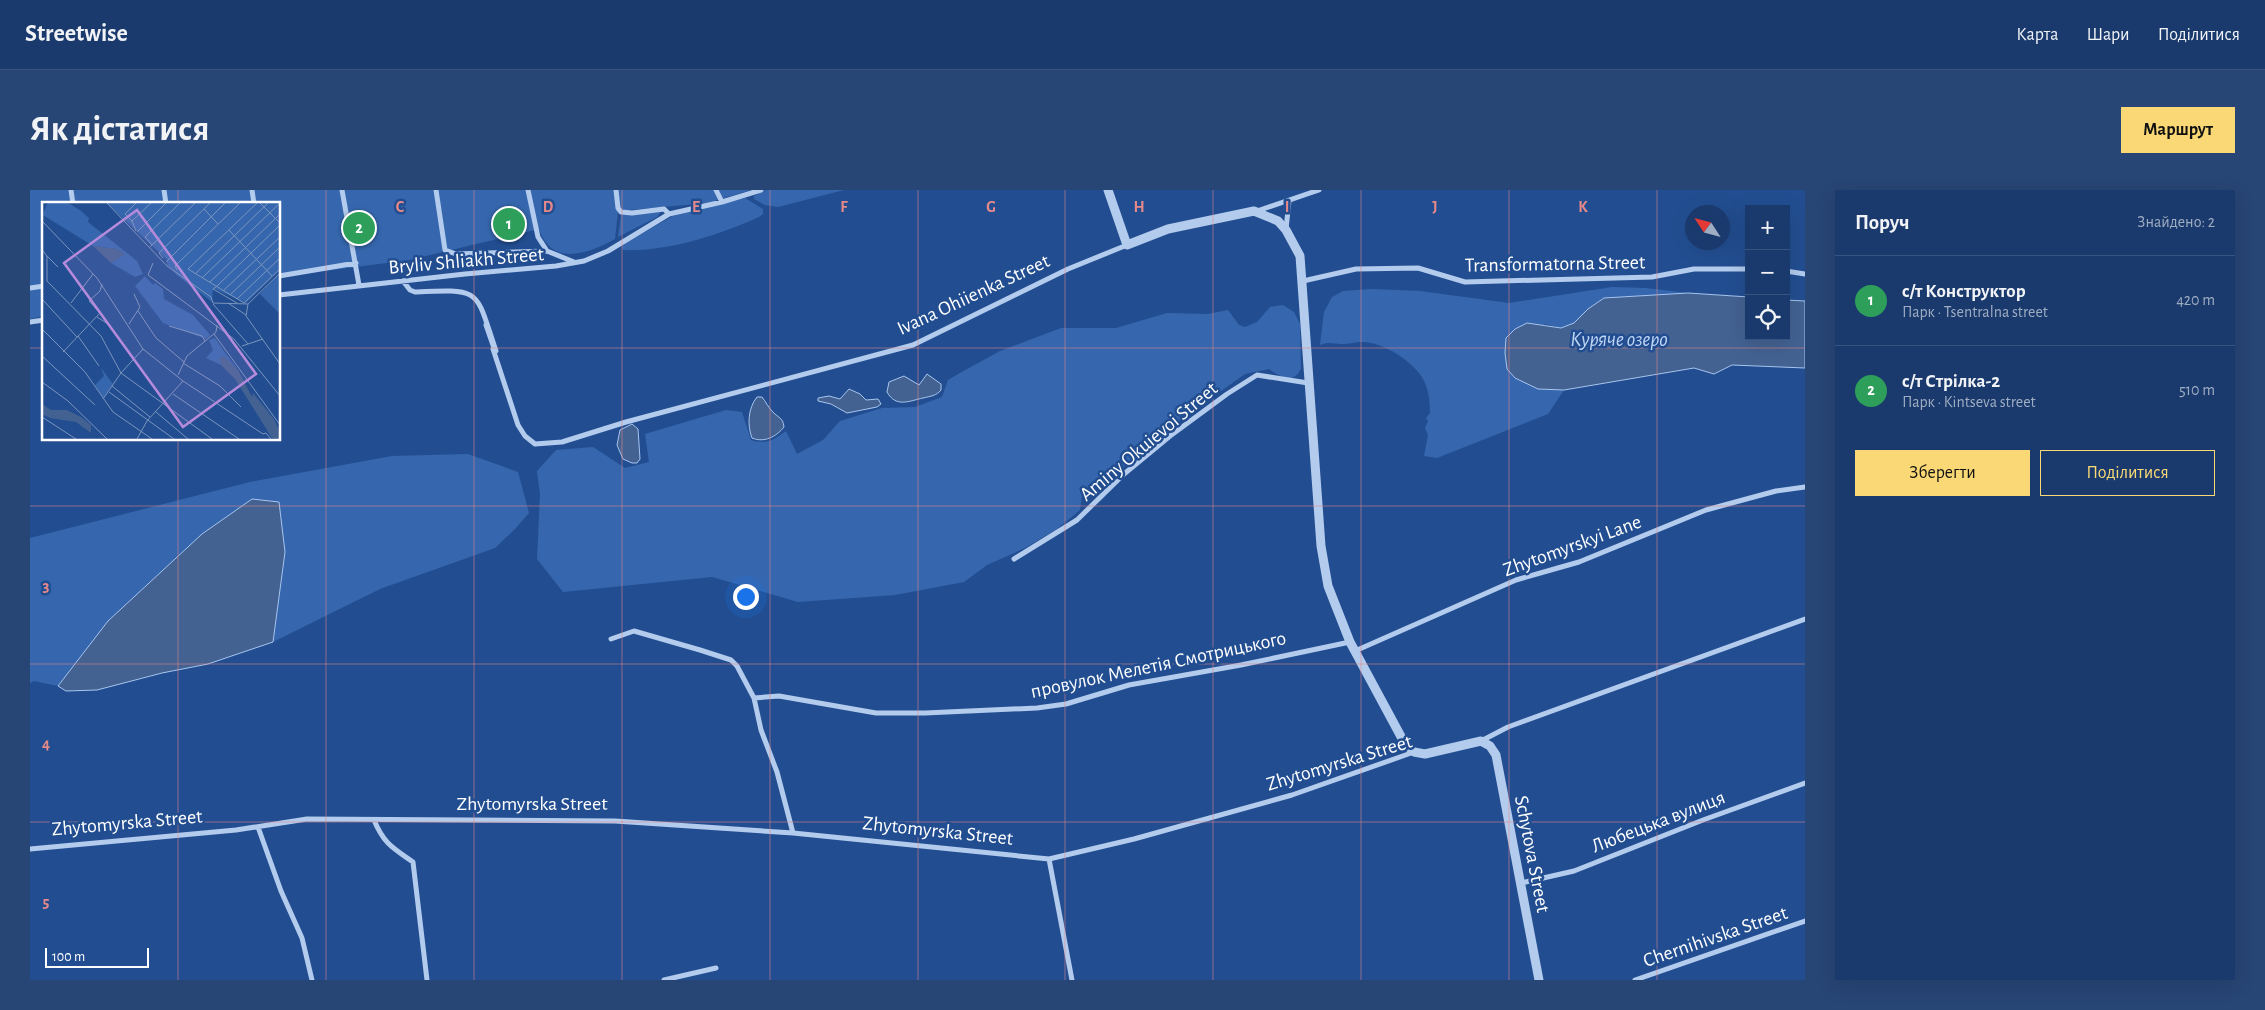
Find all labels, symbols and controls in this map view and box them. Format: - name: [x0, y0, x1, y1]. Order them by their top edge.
- text: Streetwise: [25, 22, 128, 46]
- text: Карта: [2016, 26, 2058, 44]
- text: Шари: [2086, 26, 2130, 44]
- text: Поділитися: [2158, 26, 2240, 44]
- button: Маршрут: [2121, 107, 2235, 153]
- text: Як дістатися: [30, 112, 209, 147]
- text: C: [396, 199, 405, 215]
- text: D: [543, 199, 554, 215]
- text: E: [692, 199, 700, 215]
- text: F: [840, 199, 848, 215]
- text: G: [986, 199, 996, 215]
- text: H: [1133, 199, 1145, 215]
- text: I: [1285, 199, 1289, 215]
- text: J: [1432, 199, 1438, 215]
- text: K: [1578, 199, 1588, 215]
- inset map: [42, 202, 280, 440]
- pin: 1: [493, 205, 525, 243]
- north arrow: [1685, 205, 1730, 250]
- map controls: [1745, 205, 1790, 340]
- button: +: [1745, 205, 1790, 250]
- pin: 2: [343, 209, 375, 247]
- text: Поруч: [1855, 212, 1909, 233]
- text: Знайдено: 2: [2137, 214, 2215, 230]
- street label: Bryliv Shliakh Street: [388, 244, 545, 278]
- button: −: [1745, 250, 1790, 295]
- street label: Ivana Ohiienka Street: [894, 251, 1053, 339]
- street label: Transformatorna Street: [1465, 252, 1646, 276]
- text: с/т Конструктор: [1902, 282, 2026, 301]
- text: 1: [1868, 292, 1874, 308]
- text: 420 m: [2176, 292, 2215, 308]
- button: locate: [1745, 295, 1790, 340]
- text: Парк · Tsentralna street: [1902, 304, 2048, 320]
- water label: Куряче озеро: [1570, 329, 1668, 351]
- text: с/т Стрілка-2: [1902, 372, 2000, 391]
- street label: Aminy Okuievoi Street: [1076, 378, 1222, 505]
- text: 2: [1867, 382, 1875, 398]
- text: 510 m: [2179, 382, 2215, 398]
- text: Парк · Kintseva street: [1902, 394, 2036, 410]
- button: Зберегти: [1855, 450, 2030, 496]
- button: Поділитися: [2040, 450, 2215, 496]
- street label: Zhytomyrskyi Lane: [1501, 512, 1644, 580]
- text: 3: [43, 578, 50, 594]
- your location: [733, 584, 759, 610]
- street label: провулок Мелетія Смотрицького: [1029, 628, 1288, 702]
- street label: Zhytomyrska Street: [1264, 731, 1415, 795]
- text: 4: [42, 736, 50, 752]
- street label: Любецька вулиця: [1589, 787, 1728, 857]
- street label: Zhytomyrska Street: [456, 794, 608, 814]
- street label: Schytova Street: [1511, 794, 1553, 915]
- street label: Zhytomyrska Street: [51, 806, 204, 840]
- street label: Zhytomyrska Street: [862, 813, 1015, 849]
- text: 5: [43, 894, 50, 910]
- street label: Chernihivska Street: [1641, 903, 1791, 971]
- scale bar: [45, 945, 149, 968]
- text: 100 m: [52, 950, 85, 964]

